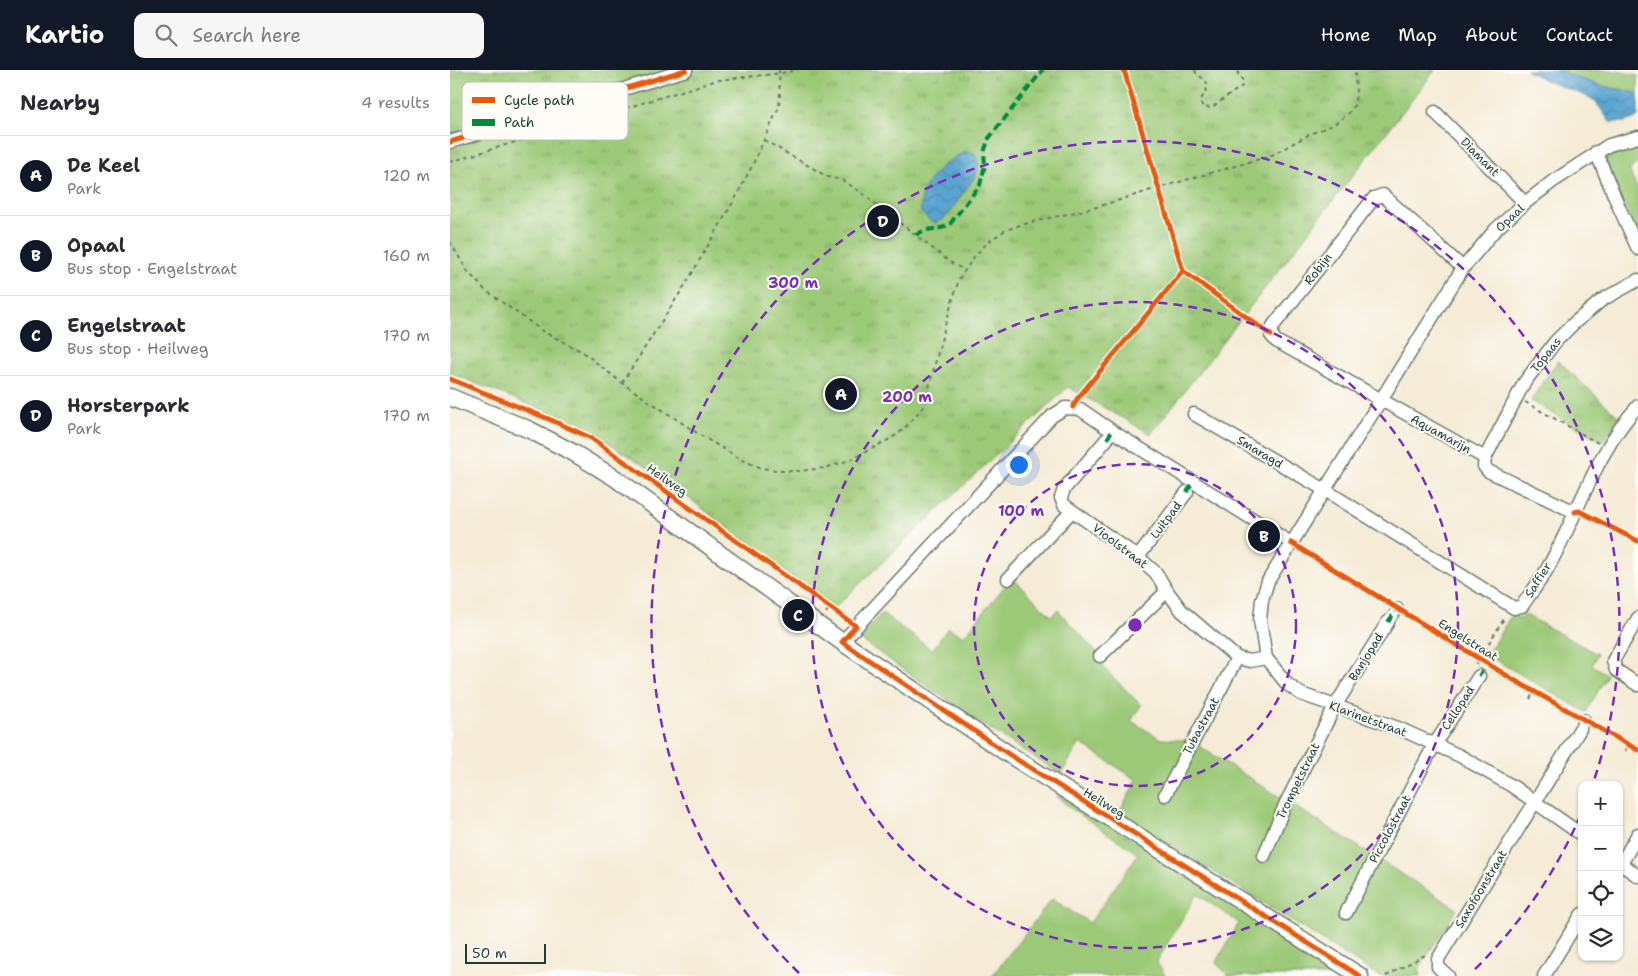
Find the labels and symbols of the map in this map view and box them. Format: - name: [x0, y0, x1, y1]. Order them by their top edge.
- legend: [462, 82, 628, 140]
- text: Cycle path: [504, 91, 575, 109]
- text: Path: [504, 113, 535, 131]
- street label: Diamant: [1457, 134, 1503, 180]
- street label: Opaal: [1492, 200, 1528, 235]
- pin: D: [867, 202, 899, 240]
- street label: Robijn: [1301, 250, 1335, 288]
- text: 300 m: [768, 273, 818, 293]
- street label: Topaas: [1527, 334, 1565, 376]
- pin: A: [825, 375, 857, 413]
- text: 200 m: [882, 387, 932, 407]
- street label: Aquamarijn: [1408, 411, 1474, 457]
- street label: Smaragd: [1234, 432, 1286, 472]
- your location: [1006, 452, 1032, 478]
- street label: Heilweg: [643, 460, 691, 500]
- street label: Luitpad: [1147, 498, 1186, 542]
- text: 100 m: [998, 501, 1044, 521]
- pin: B: [1248, 517, 1280, 555]
- street label: Vioolstraat: [1089, 520, 1151, 572]
- street label: Saffier: [1521, 559, 1555, 601]
- pin: C: [782, 596, 814, 634]
- street label: Engelstraat: [1435, 615, 1501, 665]
- centre of rings: [1126, 616, 1144, 634]
- street label: Banjopad: [1345, 630, 1387, 684]
- street label: Cellopad: [1438, 682, 1478, 733]
- street label: Tubastraat: [1179, 694, 1223, 758]
- street label: Klarinetstraat: [1327, 698, 1409, 740]
- street label: Trompetstraat: [1273, 740, 1323, 822]
- street label: Heilweg: [1080, 784, 1128, 822]
- street label: Piccolostraat: [1365, 792, 1415, 866]
- street label: Saxofoonstraat: [1451, 847, 1511, 931]
- scale bar: [465, 941, 546, 964]

